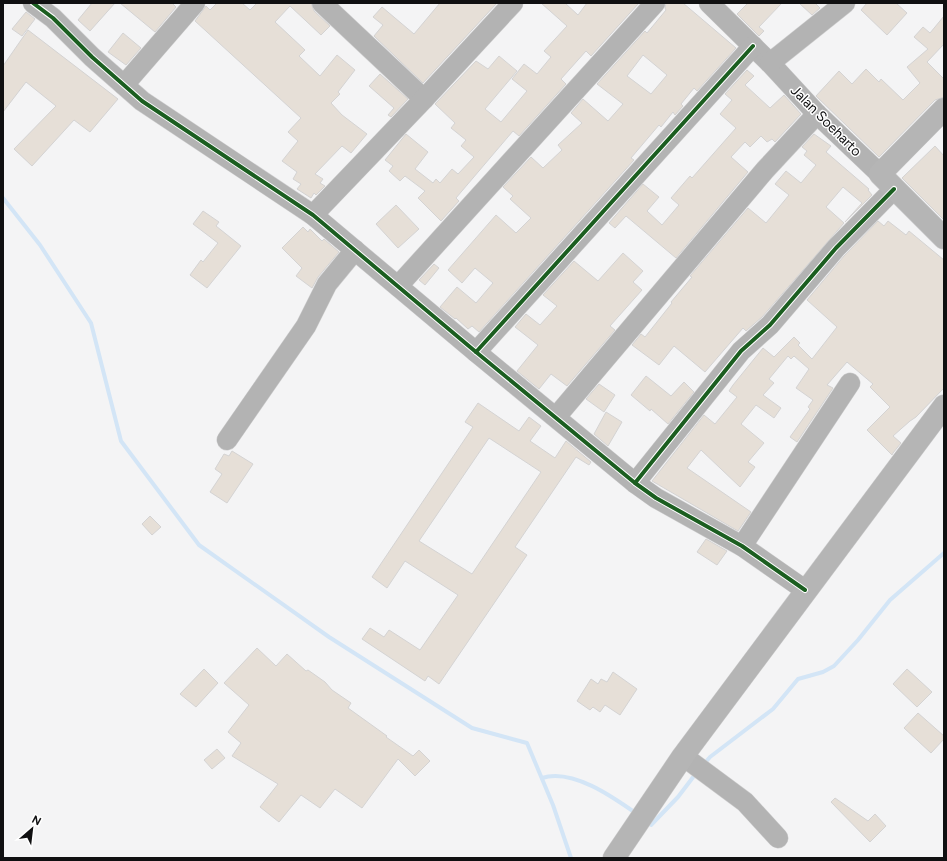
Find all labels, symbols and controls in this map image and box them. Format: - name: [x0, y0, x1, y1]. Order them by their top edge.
- street label: Jalan Soeharto: [787, 82, 865, 160]
- north arrow: [12, 809, 52, 849]
- text: N: [30, 813, 43, 828]

